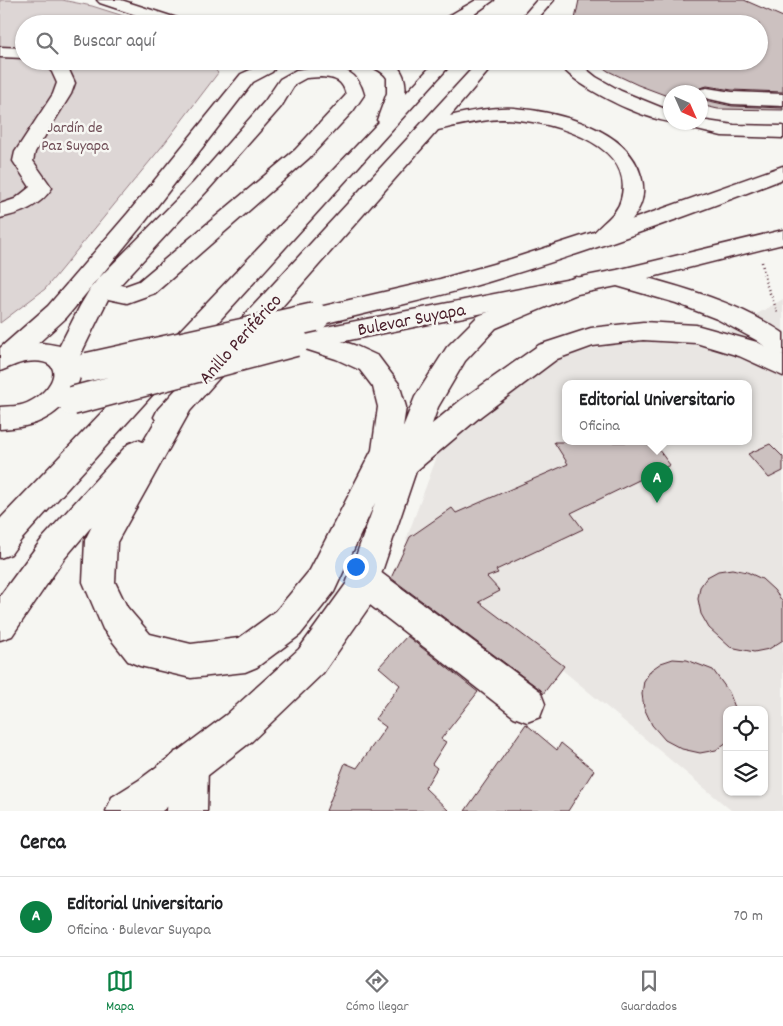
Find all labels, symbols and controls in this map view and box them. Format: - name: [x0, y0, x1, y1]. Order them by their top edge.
- search box: [15, 15, 768, 70]
- icon: search: [33, 29, 61, 57]
- text: Buscar aquí: [73, 29, 155, 56]
- north arrow: [663, 85, 708, 130]
- park label: Jardín de Paz Suyapa: [41, 117, 109, 158]
- street label: Anillo Periférico: [194, 289, 290, 392]
- street label: Bulevar Suyapa: [356, 298, 469, 345]
- popup: [562, 380, 752, 445]
- text: Editorial Universitario: [579, 388, 735, 415]
- text: Oficina: [579, 415, 620, 438]
- pin: A: [641, 462, 673, 503]
- your location: [343, 554, 369, 580]
- map controls: [723, 706, 768, 796]
- button: locate: [723, 706, 768, 751]
- button: layers: [723, 751, 768, 796]
- text: Cerca: [20, 829, 66, 859]
- text: Editorial Universitario: [67, 892, 223, 919]
- text: A: [32, 905, 40, 928]
- text: 70 m: [733, 905, 763, 928]
- text: Oficina · Bulevar Suyapa: [67, 919, 211, 942]
- tab: Mapa: [106, 967, 134, 1017]
- tab: Cómo llegar: [346, 967, 409, 1017]
- tab: Guardados: [620, 967, 677, 1017]

